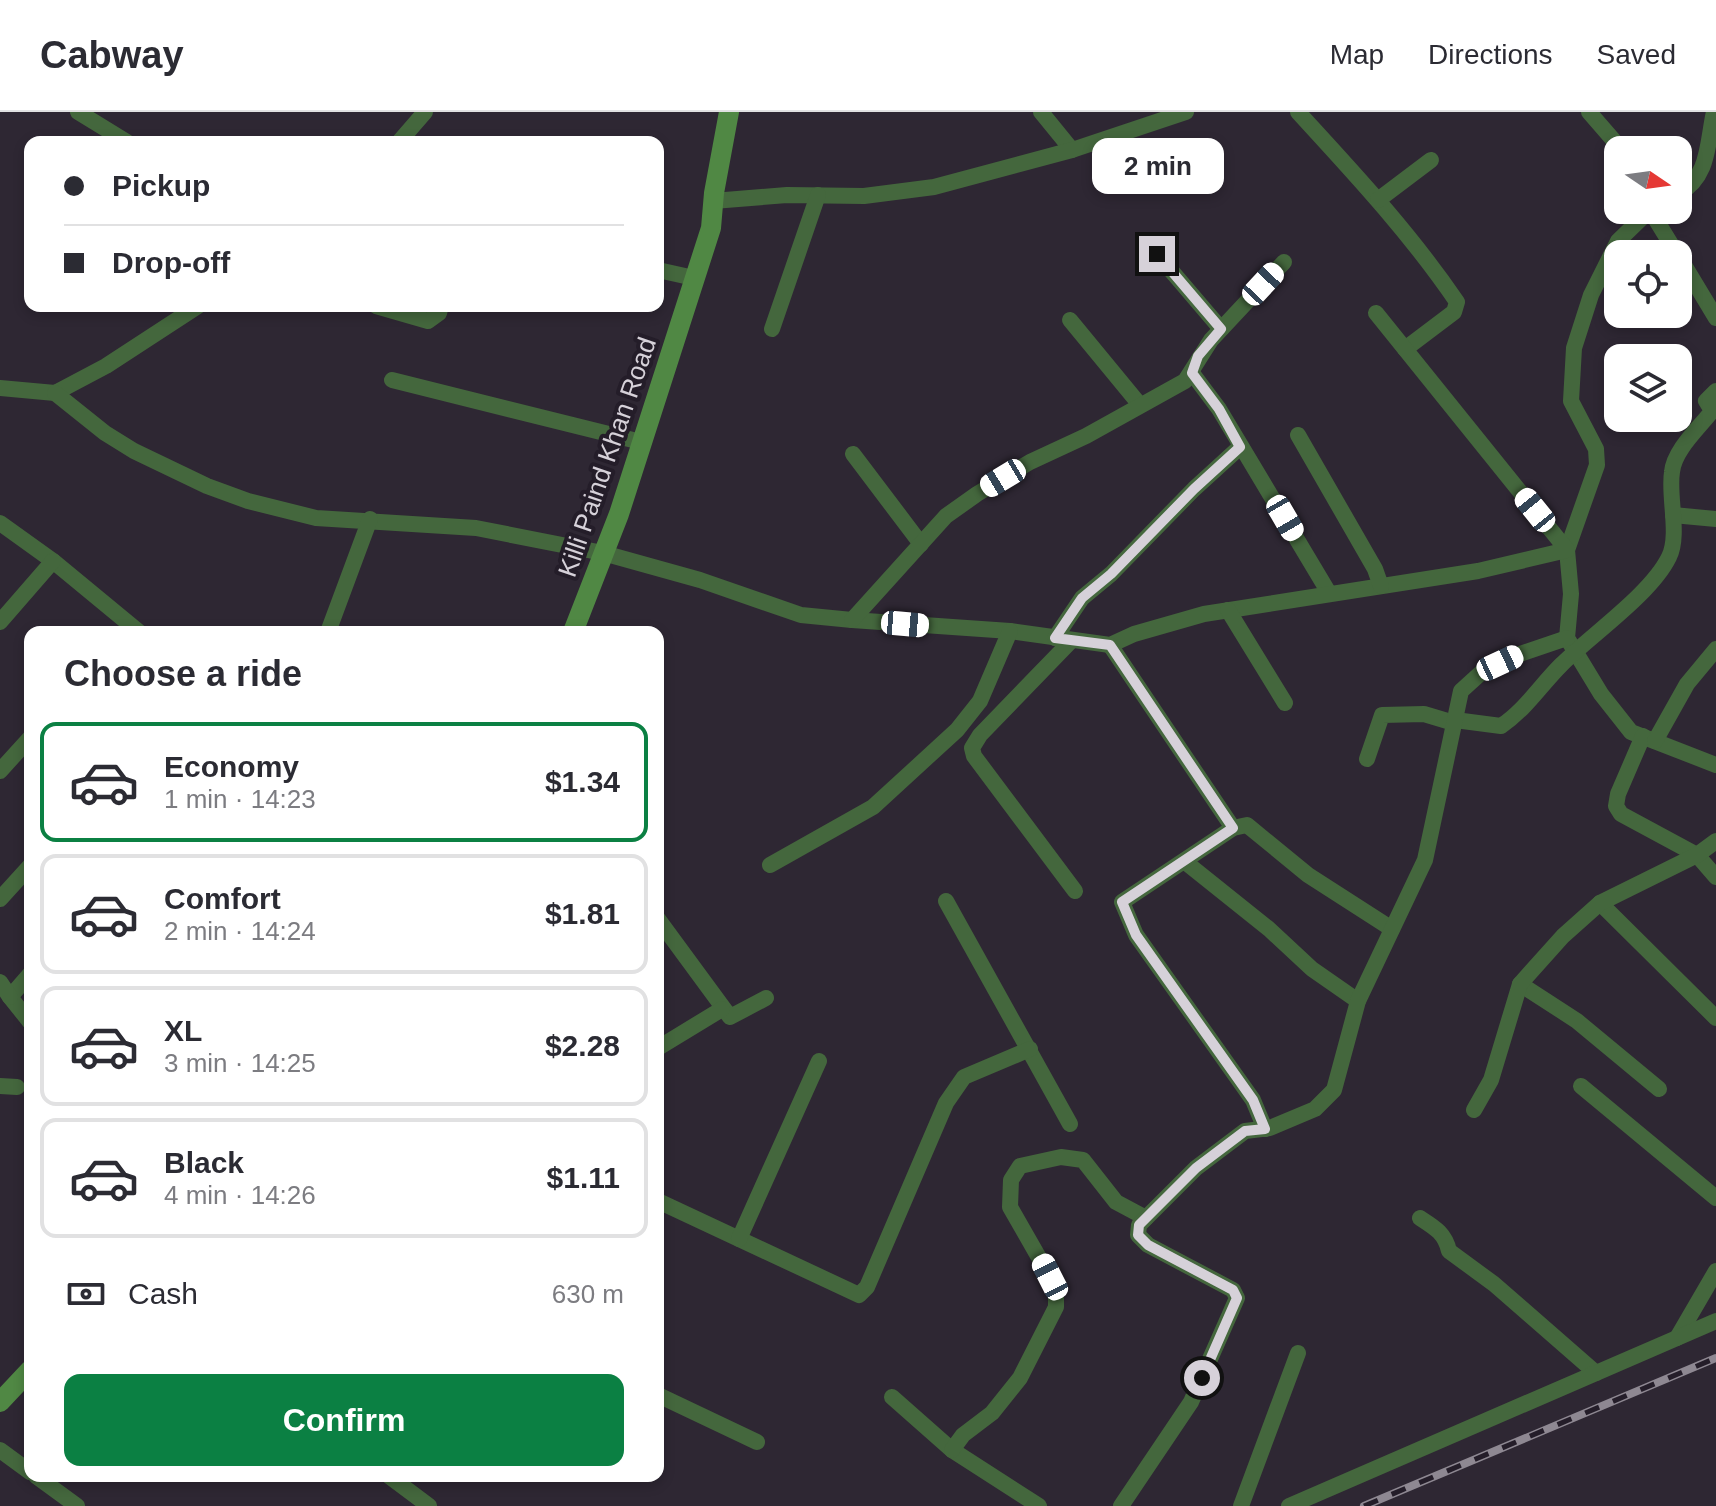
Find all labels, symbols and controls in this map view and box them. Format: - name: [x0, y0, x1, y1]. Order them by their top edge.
- text: Cabway: [40, 34, 184, 76]
- text: Map: [1330, 39, 1384, 70]
- text: Directions: [1428, 39, 1553, 70]
- text: Saved: [1597, 39, 1676, 70]
- north arrow: [1604, 136, 1692, 224]
- map controls: [1604, 136, 1692, 432]
- callout: 2 min: [1091, 138, 1223, 194]
- text: 2 min: [1124, 151, 1192, 181]
- text: Pickup: [112, 169, 210, 202]
- route end: [1139, 236, 1175, 272]
- button: locate: [1604, 240, 1692, 328]
- text: Drop-off: [112, 246, 230, 279]
- car: [1238, 258, 1288, 310]
- street label: Killi Paind Khan Road: [552, 333, 662, 581]
- button: layers: [1604, 344, 1692, 432]
- car: [976, 455, 1030, 501]
- car: [1511, 484, 1559, 536]
- car: [1263, 491, 1307, 545]
- car: [880, 610, 930, 638]
- car: [1473, 642, 1527, 684]
- text: Choose a ride: [64, 653, 302, 694]
- icon: car: [68, 746, 140, 818]
- text: Economy: [164, 750, 299, 783]
- text: $1.34: [545, 765, 620, 798]
- text: 1 min · 14:23: [164, 784, 316, 814]
- icon: car: [68, 878, 140, 950]
- text: Comfort: [164, 882, 281, 915]
- text: $1.81: [545, 897, 620, 930]
- text: 2 min · 14:24: [164, 916, 316, 946]
- icon: car: [68, 1010, 140, 1082]
- text: XL: [164, 1014, 202, 1047]
- text: $2.28: [545, 1029, 620, 1062]
- text: 3 min · 14:25: [164, 1048, 316, 1078]
- icon: car: [68, 1142, 140, 1214]
- text: Black: [164, 1146, 244, 1179]
- text: $1.11: [547, 1161, 620, 1194]
- text: 4 min · 14:26: [164, 1180, 316, 1210]
- car: [1028, 1250, 1072, 1304]
- icon: cash: [64, 1272, 108, 1316]
- text: Cash: [128, 1277, 198, 1310]
- text: 630 m: [552, 1279, 624, 1309]
- route start: [1184, 1360, 1220, 1396]
- button: Confirm: [64, 1374, 624, 1466]

